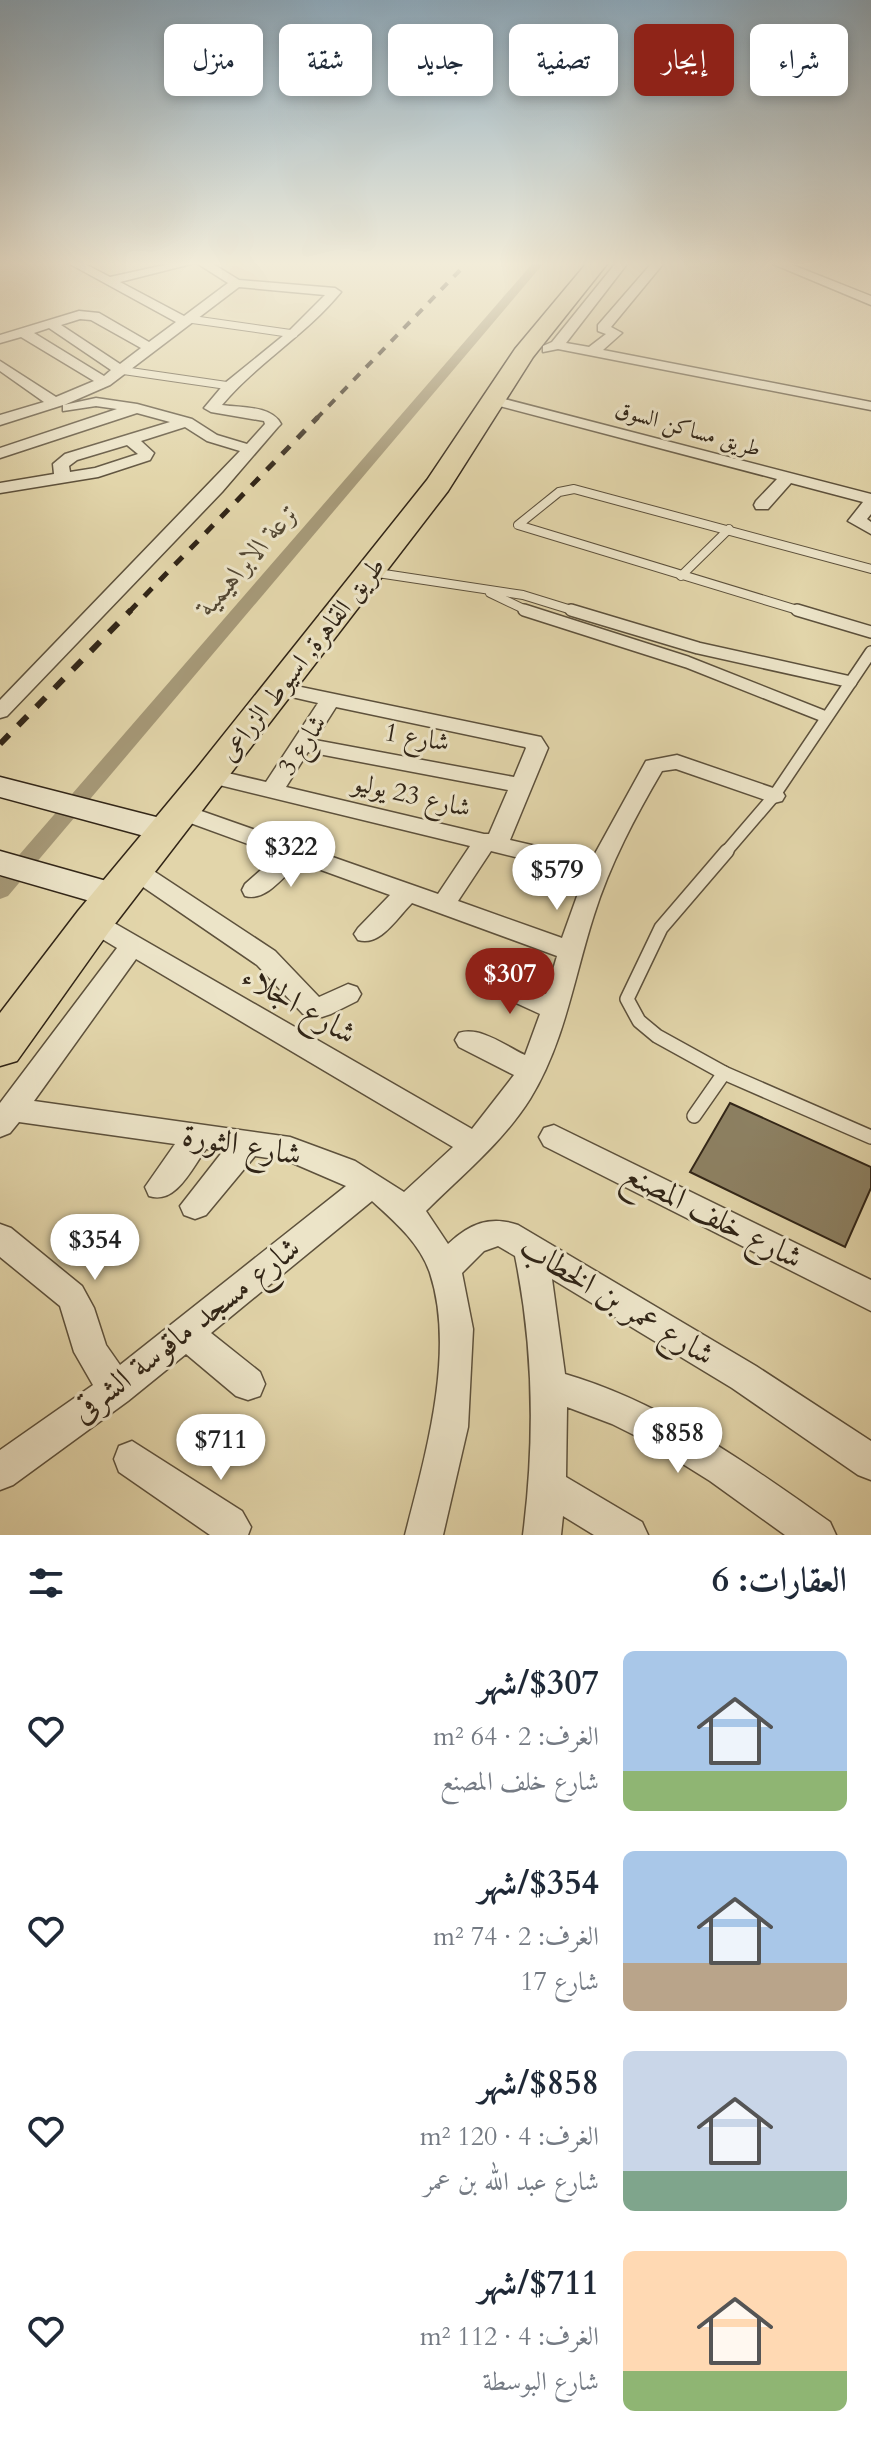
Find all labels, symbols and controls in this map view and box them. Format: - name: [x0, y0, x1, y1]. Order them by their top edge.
- chip: منزل: [164, 24, 263, 96]
- chip: شقة: [279, 24, 372, 96]
- chip: جديد: [388, 24, 493, 96]
- chip: تصفية: [509, 24, 618, 96]
- chip: إيجار: [634, 24, 734, 96]
- chip: شراء: [750, 24, 848, 96]
- street label: طريق مساكن السوق: [612, 394, 764, 464]
- water label: ترعة الابراهيمية: [186, 494, 308, 626]
- street label: طريق القاهرة, اسيوط الزراعى: [211, 550, 393, 768]
- street label: شارع 3: [269, 708, 338, 784]
- street label: شارع 1: [381, 714, 452, 764]
- street label: شارع 23 يوليو: [346, 764, 474, 829]
- pin: $322: [244, 821, 338, 889]
- text: $322: [264, 829, 318, 864]
- pin: $579: [510, 844, 604, 912]
- text: $579: [530, 852, 584, 887]
- pin: $307: [463, 948, 557, 1016]
- street label: شارع الجلاء: [232, 955, 364, 1059]
- text: $307: [483, 956, 537, 991]
- street label: شارع الثورة: [178, 1113, 305, 1181]
- street label: شارع خلف المصنع: [613, 1152, 810, 1285]
- pin: $354: [48, 1214, 142, 1282]
- text: $354: [68, 1222, 122, 1257]
- street label: شارع عمر بن الخطاب: [509, 1225, 723, 1380]
- street label: شارع مسجد ماقوسة الشرقى: [62, 1227, 312, 1437]
- pin: $858: [631, 1407, 725, 1475]
- pin: $711: [174, 1414, 268, 1482]
- text: $858: [651, 1415, 705, 1450]
- text: $711: [194, 1422, 248, 1457]
- text: العقارات: 6: [712, 1557, 847, 1603]
- icon: filters: [24, 1561, 68, 1605]
- text: $307/شهر: [478, 1660, 599, 1706]
- icon: home: [687, 1683, 783, 1779]
- icon: heart: [24, 1709, 68, 1753]
- text: الغرف: 2 · 64 m²: [433, 1719, 599, 1754]
- text: شارع خلف المصنع: [440, 1764, 599, 1799]
- text: $354/شهر: [478, 1860, 599, 1906]
- icon: home: [687, 1883, 783, 1979]
- icon: heart: [24, 1909, 68, 1953]
- text: الغرف: 2 · 74 m²: [433, 1919, 599, 1954]
- text: شارع 17: [520, 1964, 599, 1999]
- text: $858/شهر: [478, 2060, 599, 2106]
- icon: home: [687, 2083, 783, 2179]
- icon: heart: [24, 2109, 68, 2153]
- text: الغرف: 4 · 120 m²: [420, 2119, 599, 2154]
- text: شارع عبد الله بن عمر: [423, 2164, 599, 2199]
- text: $711/شهر: [478, 2260, 599, 2306]
- icon: home: [687, 2283, 783, 2379]
- icon: heart: [24, 2309, 68, 2353]
- text: الغرف: 4 · 112 m²: [420, 2319, 599, 2354]
- text: شارع البوسطة: [482, 2364, 599, 2399]

